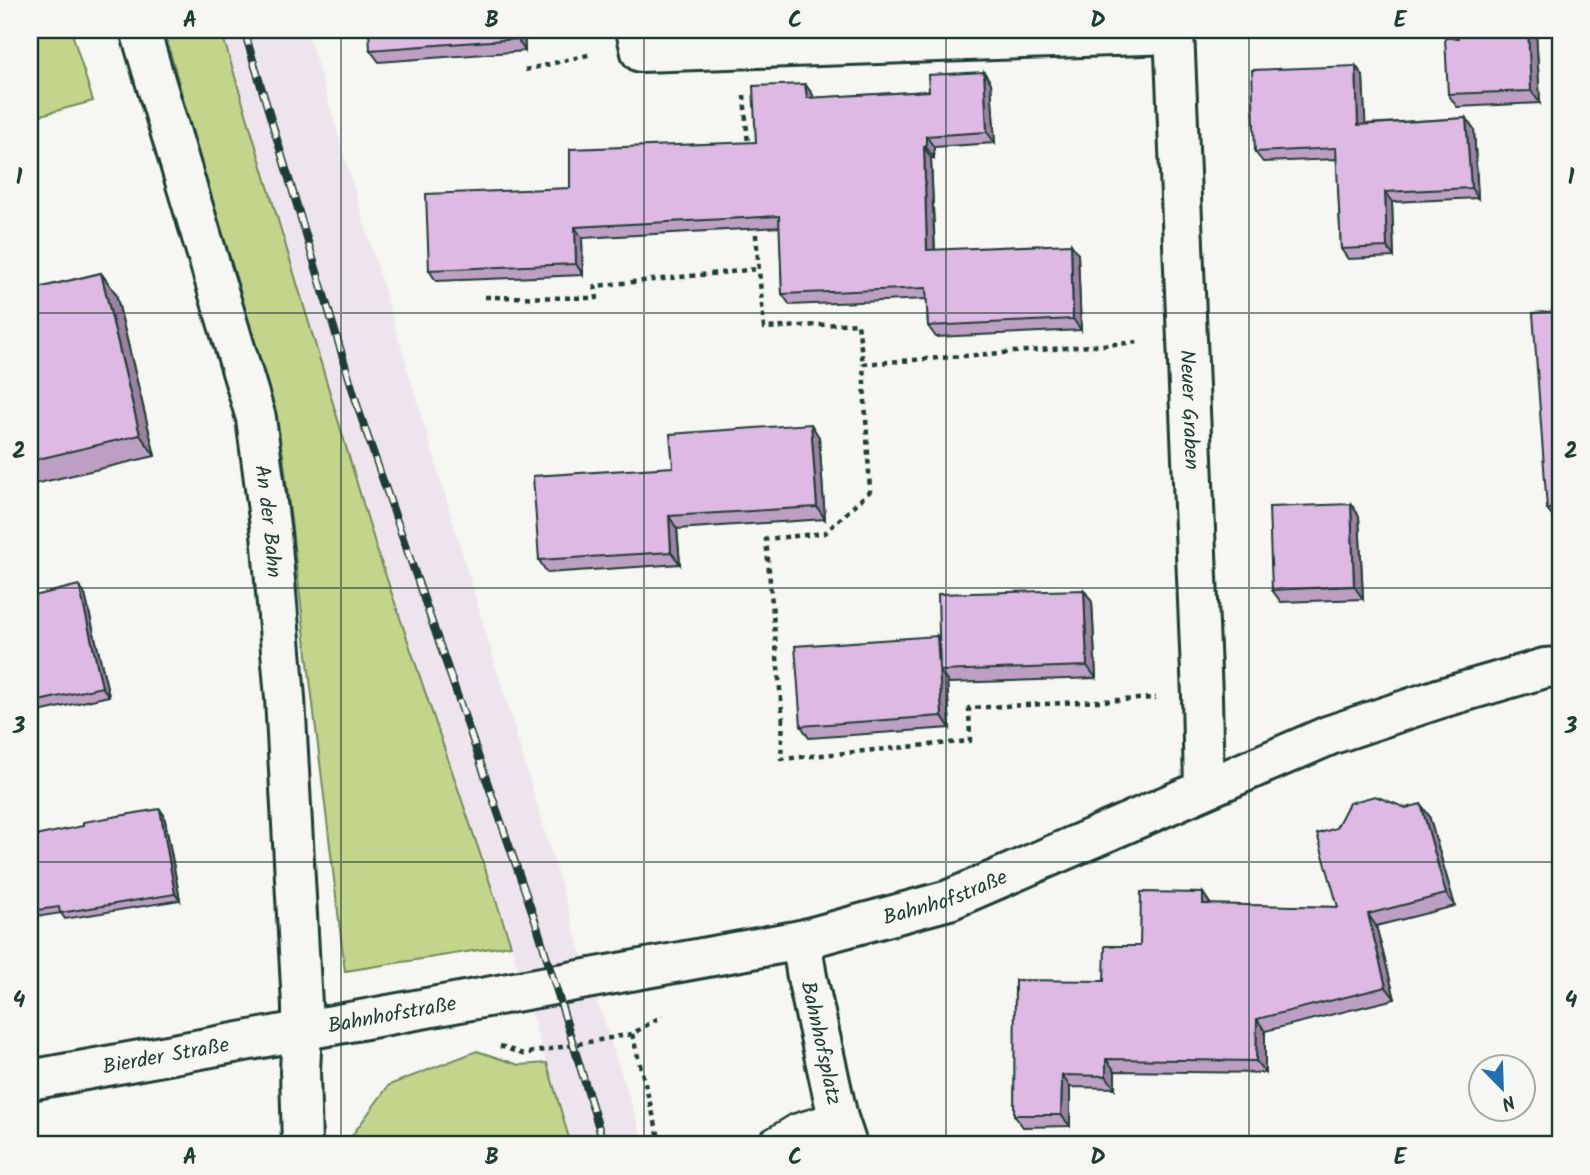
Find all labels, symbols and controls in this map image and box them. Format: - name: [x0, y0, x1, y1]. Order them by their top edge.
- text: A: [183, 3, 197, 39]
- text: B: [485, 3, 499, 39]
- text: C: [788, 3, 802, 39]
- text: D: [1090, 3, 1106, 39]
- text: E: [1394, 3, 1408, 39]
- text: 1: [16, 160, 23, 196]
- text: 1: [1568, 160, 1575, 196]
- street label: Neuer Graben: [1169, 349, 1207, 470]
- text: 2: [12, 434, 26, 470]
- text: 2: [1564, 434, 1578, 470]
- street label: An der Bahn: [244, 463, 290, 579]
- text: 3: [12, 709, 26, 745]
- text: 3: [1564, 709, 1578, 745]
- street label: Bahnhofstraße: [879, 861, 1014, 935]
- street label: Bahnhofsplatz: [790, 978, 850, 1108]
- text: 4: [13, 983, 26, 1019]
- text: 4: [1565, 983, 1578, 1019]
- street label: Bahnhofstraße: [325, 988, 460, 1044]
- street label: Bierder Straße: [100, 1029, 232, 1084]
- north arrow: [1468, 1052, 1538, 1122]
- text: N: [1496, 1086, 1519, 1118]
- text: A: [183, 1140, 197, 1175]
- text: B: [485, 1140, 499, 1175]
- text: C: [788, 1140, 802, 1175]
- text: D: [1090, 1140, 1106, 1175]
- text: E: [1394, 1140, 1408, 1175]

